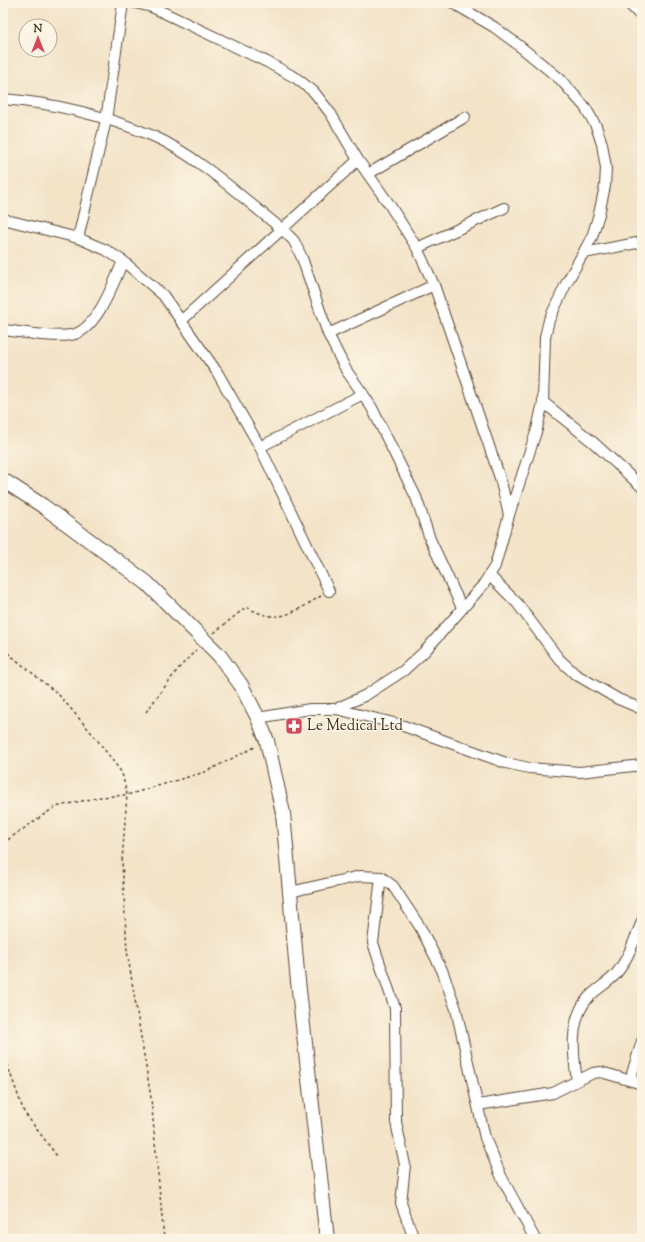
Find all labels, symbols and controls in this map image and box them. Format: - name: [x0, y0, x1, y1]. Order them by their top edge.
- north arrow: [18, 18, 58, 58]
- text: N: [33, 21, 43, 37]
- pharmacy icon: Le Medical Ltd: [284, 716, 304, 736]
- place label: Le Medical Ltd: [307, 716, 404, 737]

